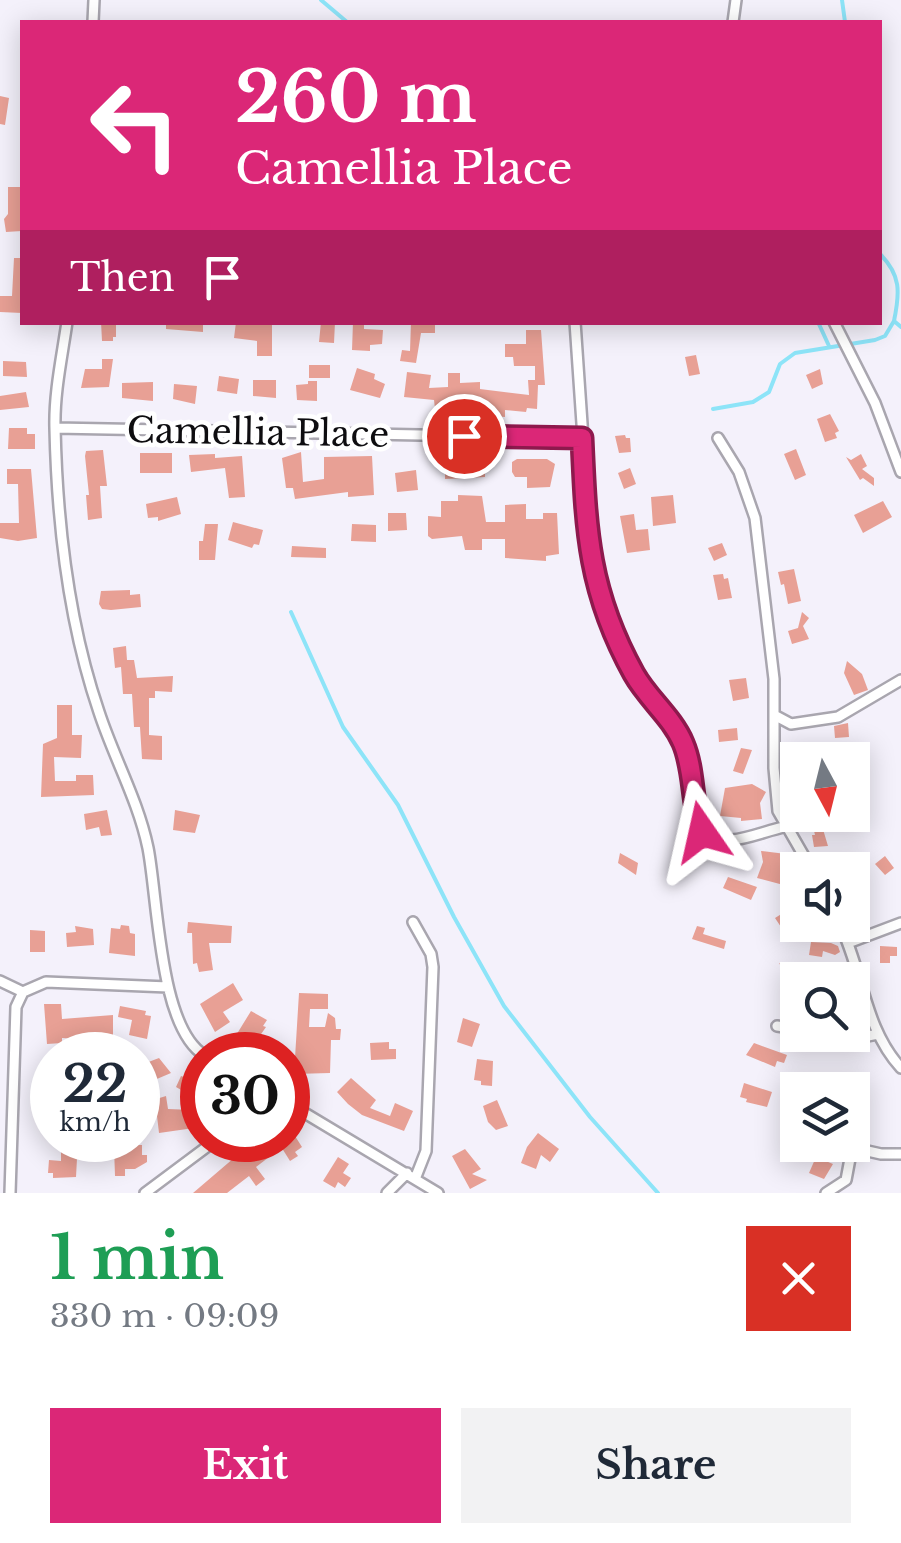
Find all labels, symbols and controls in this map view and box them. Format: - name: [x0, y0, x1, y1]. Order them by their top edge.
- text: 260 m: [235, 54, 477, 141]
- icon: left: [70, 60, 200, 190]
- text: Camellia Place: [235, 140, 572, 196]
- icon: arrive: [195, 250, 250, 305]
- text: Then: [70, 254, 175, 301]
- pin: [422, 394, 507, 479]
- street label: Camellia Place: [126, 408, 390, 456]
- icon: arrive: [437, 409, 492, 464]
- north arrow: [780, 742, 870, 832]
- map controls: [780, 742, 870, 1162]
- position arrow: [650, 780, 754, 884]
- button: sound: [780, 852, 870, 942]
- button: search: [780, 962, 870, 1052]
- speed limit sign: 30: [180, 1032, 310, 1162]
- text: 22: [62, 1053, 128, 1116]
- button: layers: [780, 1072, 870, 1162]
- text: km/h: [60, 1107, 130, 1138]
- text: 1 min: [50, 1221, 224, 1295]
- button: close: [746, 1226, 851, 1331]
- text: 330 m · 09:09: [50, 1296, 279, 1336]
- button: Exit: [50, 1408, 441, 1523]
- button: Share: [461, 1408, 851, 1523]

